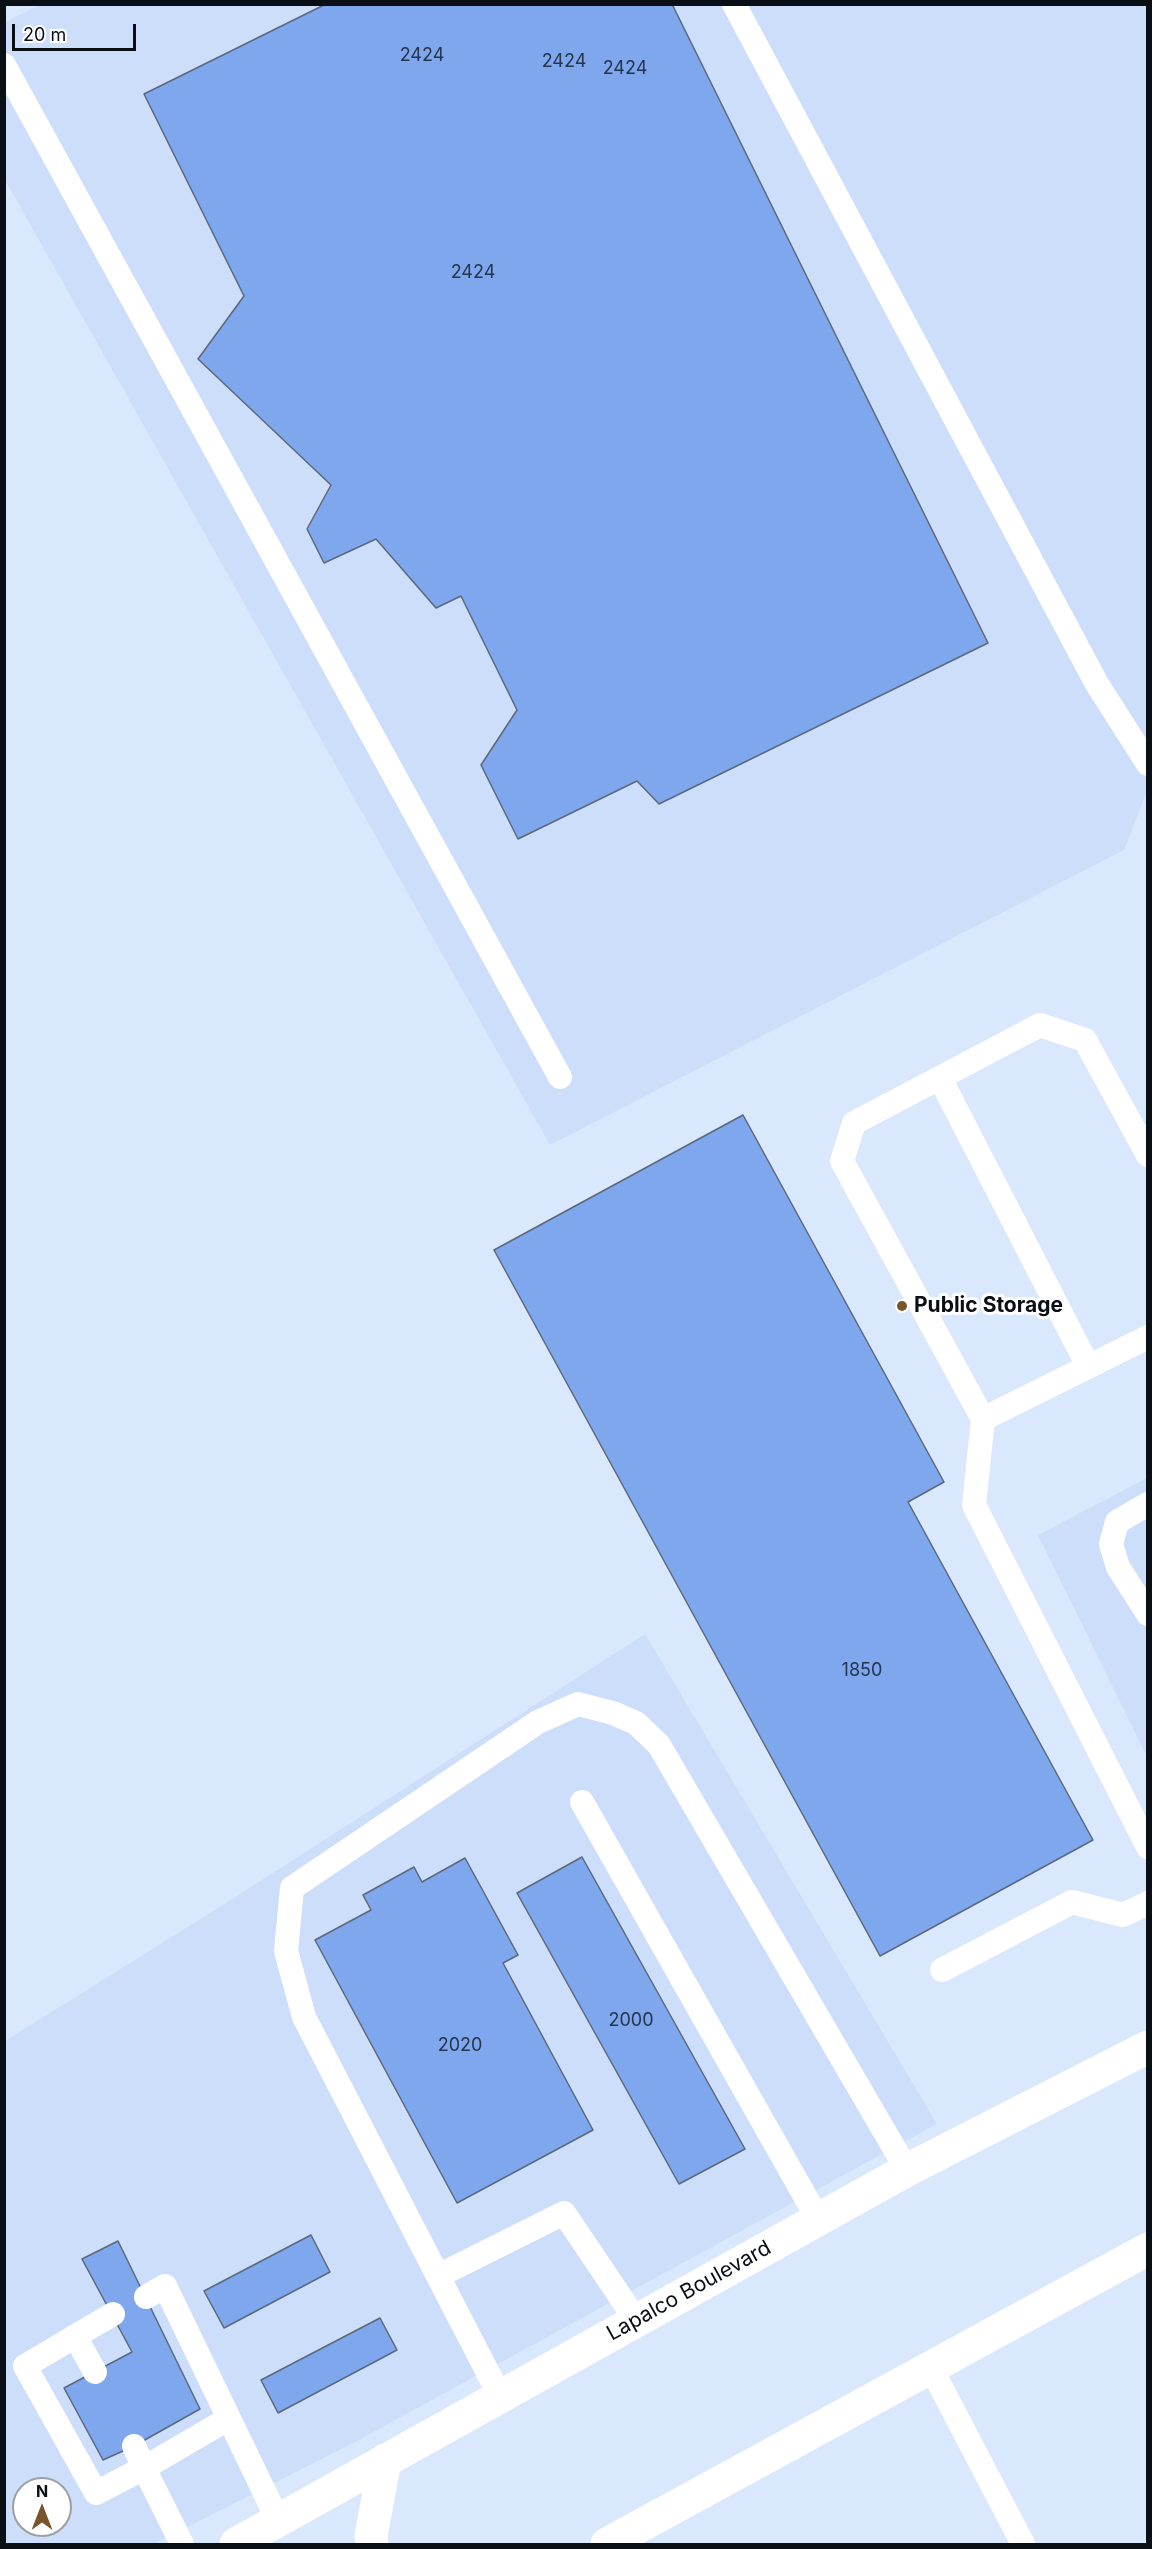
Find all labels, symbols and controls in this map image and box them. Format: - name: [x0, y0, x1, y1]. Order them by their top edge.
- scale bar: [15, 12, 140, 50]
- text: 20 m: [23, 24, 66, 45]
- house number: 2424: [400, 45, 444, 67]
- house number: 2424: [542, 51, 586, 73]
- house number: 2424: [603, 58, 647, 80]
- house number: 2424: [451, 262, 495, 284]
- place label: Public Storage: [914, 1293, 1063, 1319]
- marker: Public Storage: [895, 1299, 909, 1313]
- house number: 1850: [842, 1660, 882, 1682]
- house number: 2000: [608, 2010, 654, 2032]
- house number: 2020: [438, 2035, 482, 2057]
- street label: Lapalco Boulevard: [603, 2235, 775, 2347]
- north arrow: [12, 2477, 72, 2537]
- text: N: [36, 2481, 48, 2501]

